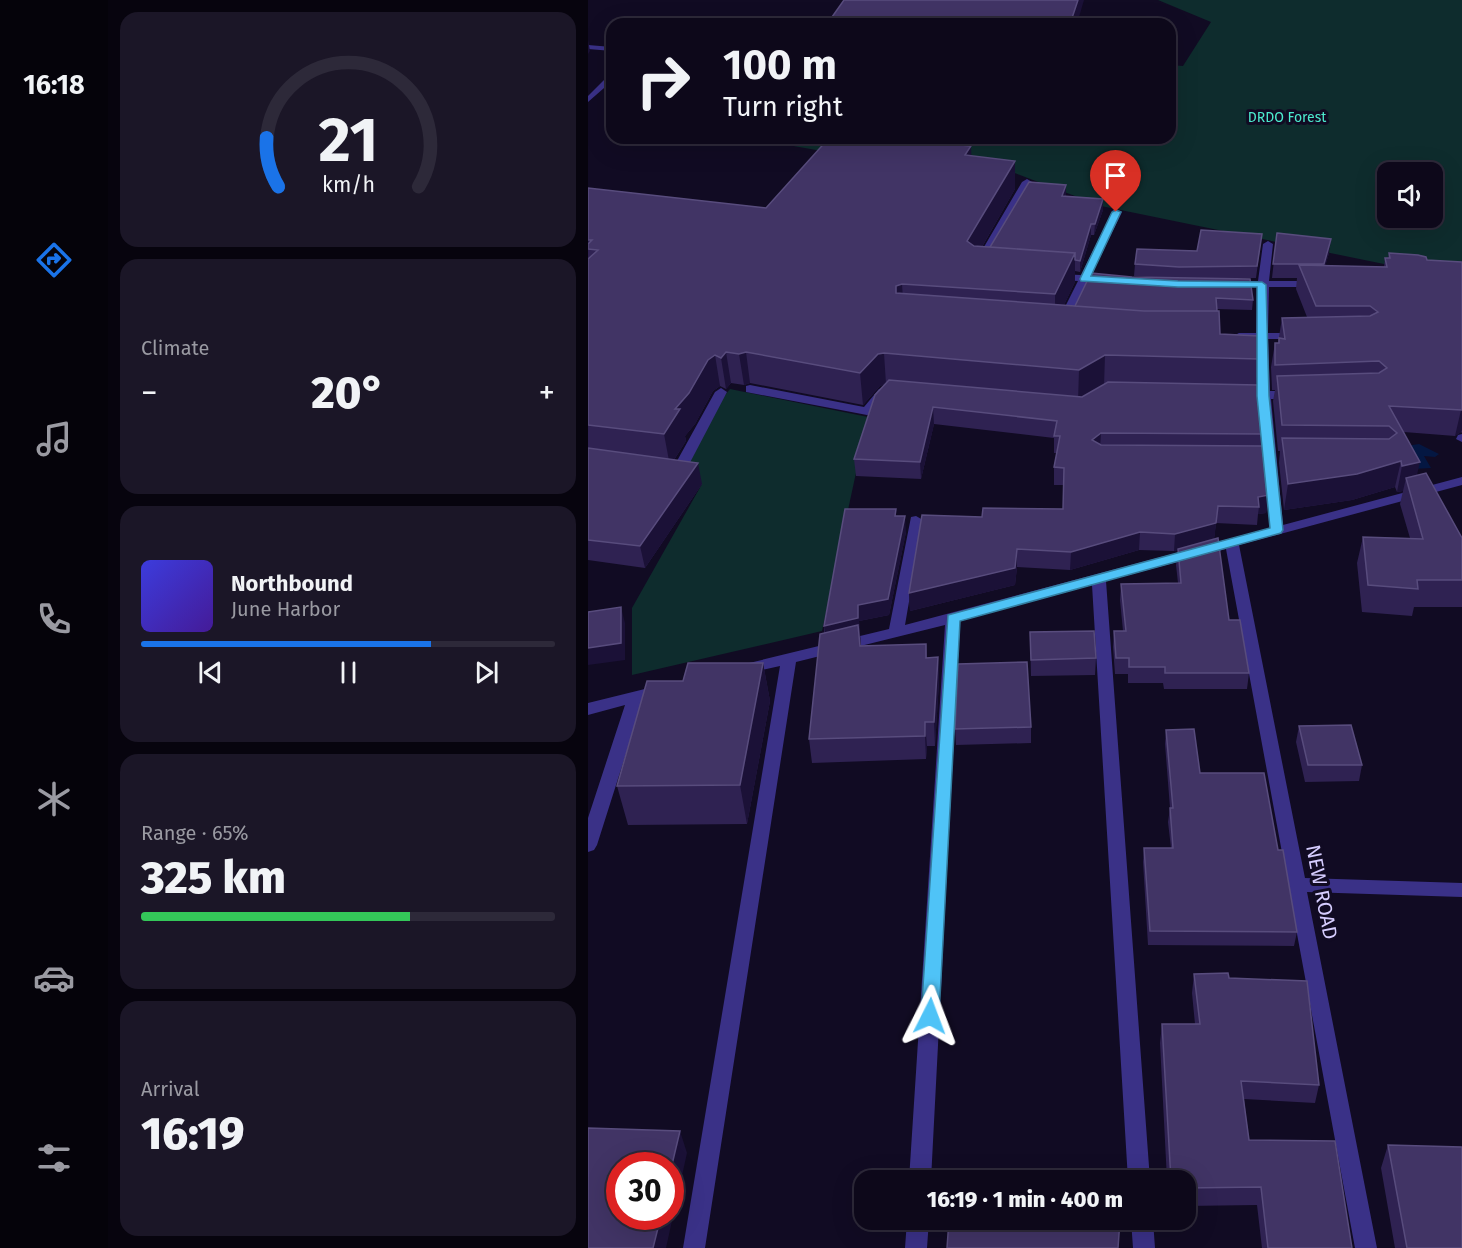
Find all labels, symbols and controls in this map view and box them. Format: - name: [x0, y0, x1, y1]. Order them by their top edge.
- text: 100 m: [723, 40, 837, 90]
- icon: right: [624, 42, 702, 120]
- text: 16:18: [23, 69, 85, 101]
- text: Turn right: [723, 91, 843, 123]
- text: 21: [318, 103, 378, 178]
- park label: DRDO Forest: [1248, 109, 1327, 126]
- pin: [1090, 150, 1141, 212]
- icon: arrive: [1099, 159, 1132, 192]
- map controls: [1377, 162, 1443, 228]
- button: sound: [1377, 162, 1443, 228]
- text: km/h: [321, 172, 375, 198]
- icon: directions: [33, 239, 75, 281]
- text: Climate: [141, 336, 209, 360]
- text: 20°: [311, 366, 385, 420]
- text: −: [141, 373, 158, 413]
- text: +: [539, 373, 555, 413]
- icon: music: [33, 418, 75, 460]
- text: Northbound: [231, 570, 353, 597]
- text: June Harbor: [231, 597, 340, 621]
- icon: phone: [33, 598, 75, 640]
- icon: previous: [194, 656, 227, 689]
- icon: pause: [332, 656, 365, 689]
- icon: next: [470, 656, 503, 689]
- icon: climate: [33, 778, 75, 820]
- text: Range · 65%: [141, 821, 249, 845]
- street label: NEW ROAD: [1301, 843, 1343, 941]
- text: 325 km: [141, 851, 286, 905]
- icon: car: [33, 957, 75, 999]
- position arrow: [898, 984, 962, 1048]
- text: Arrival: [141, 1077, 200, 1101]
- text: 16:19: [141, 1107, 244, 1161]
- icon: filters: [33, 1137, 75, 1179]
- speed limit sign: 30: [606, 1152, 684, 1230]
- text: 16:19 · 1 min · 400 m: [927, 1186, 1123, 1213]

